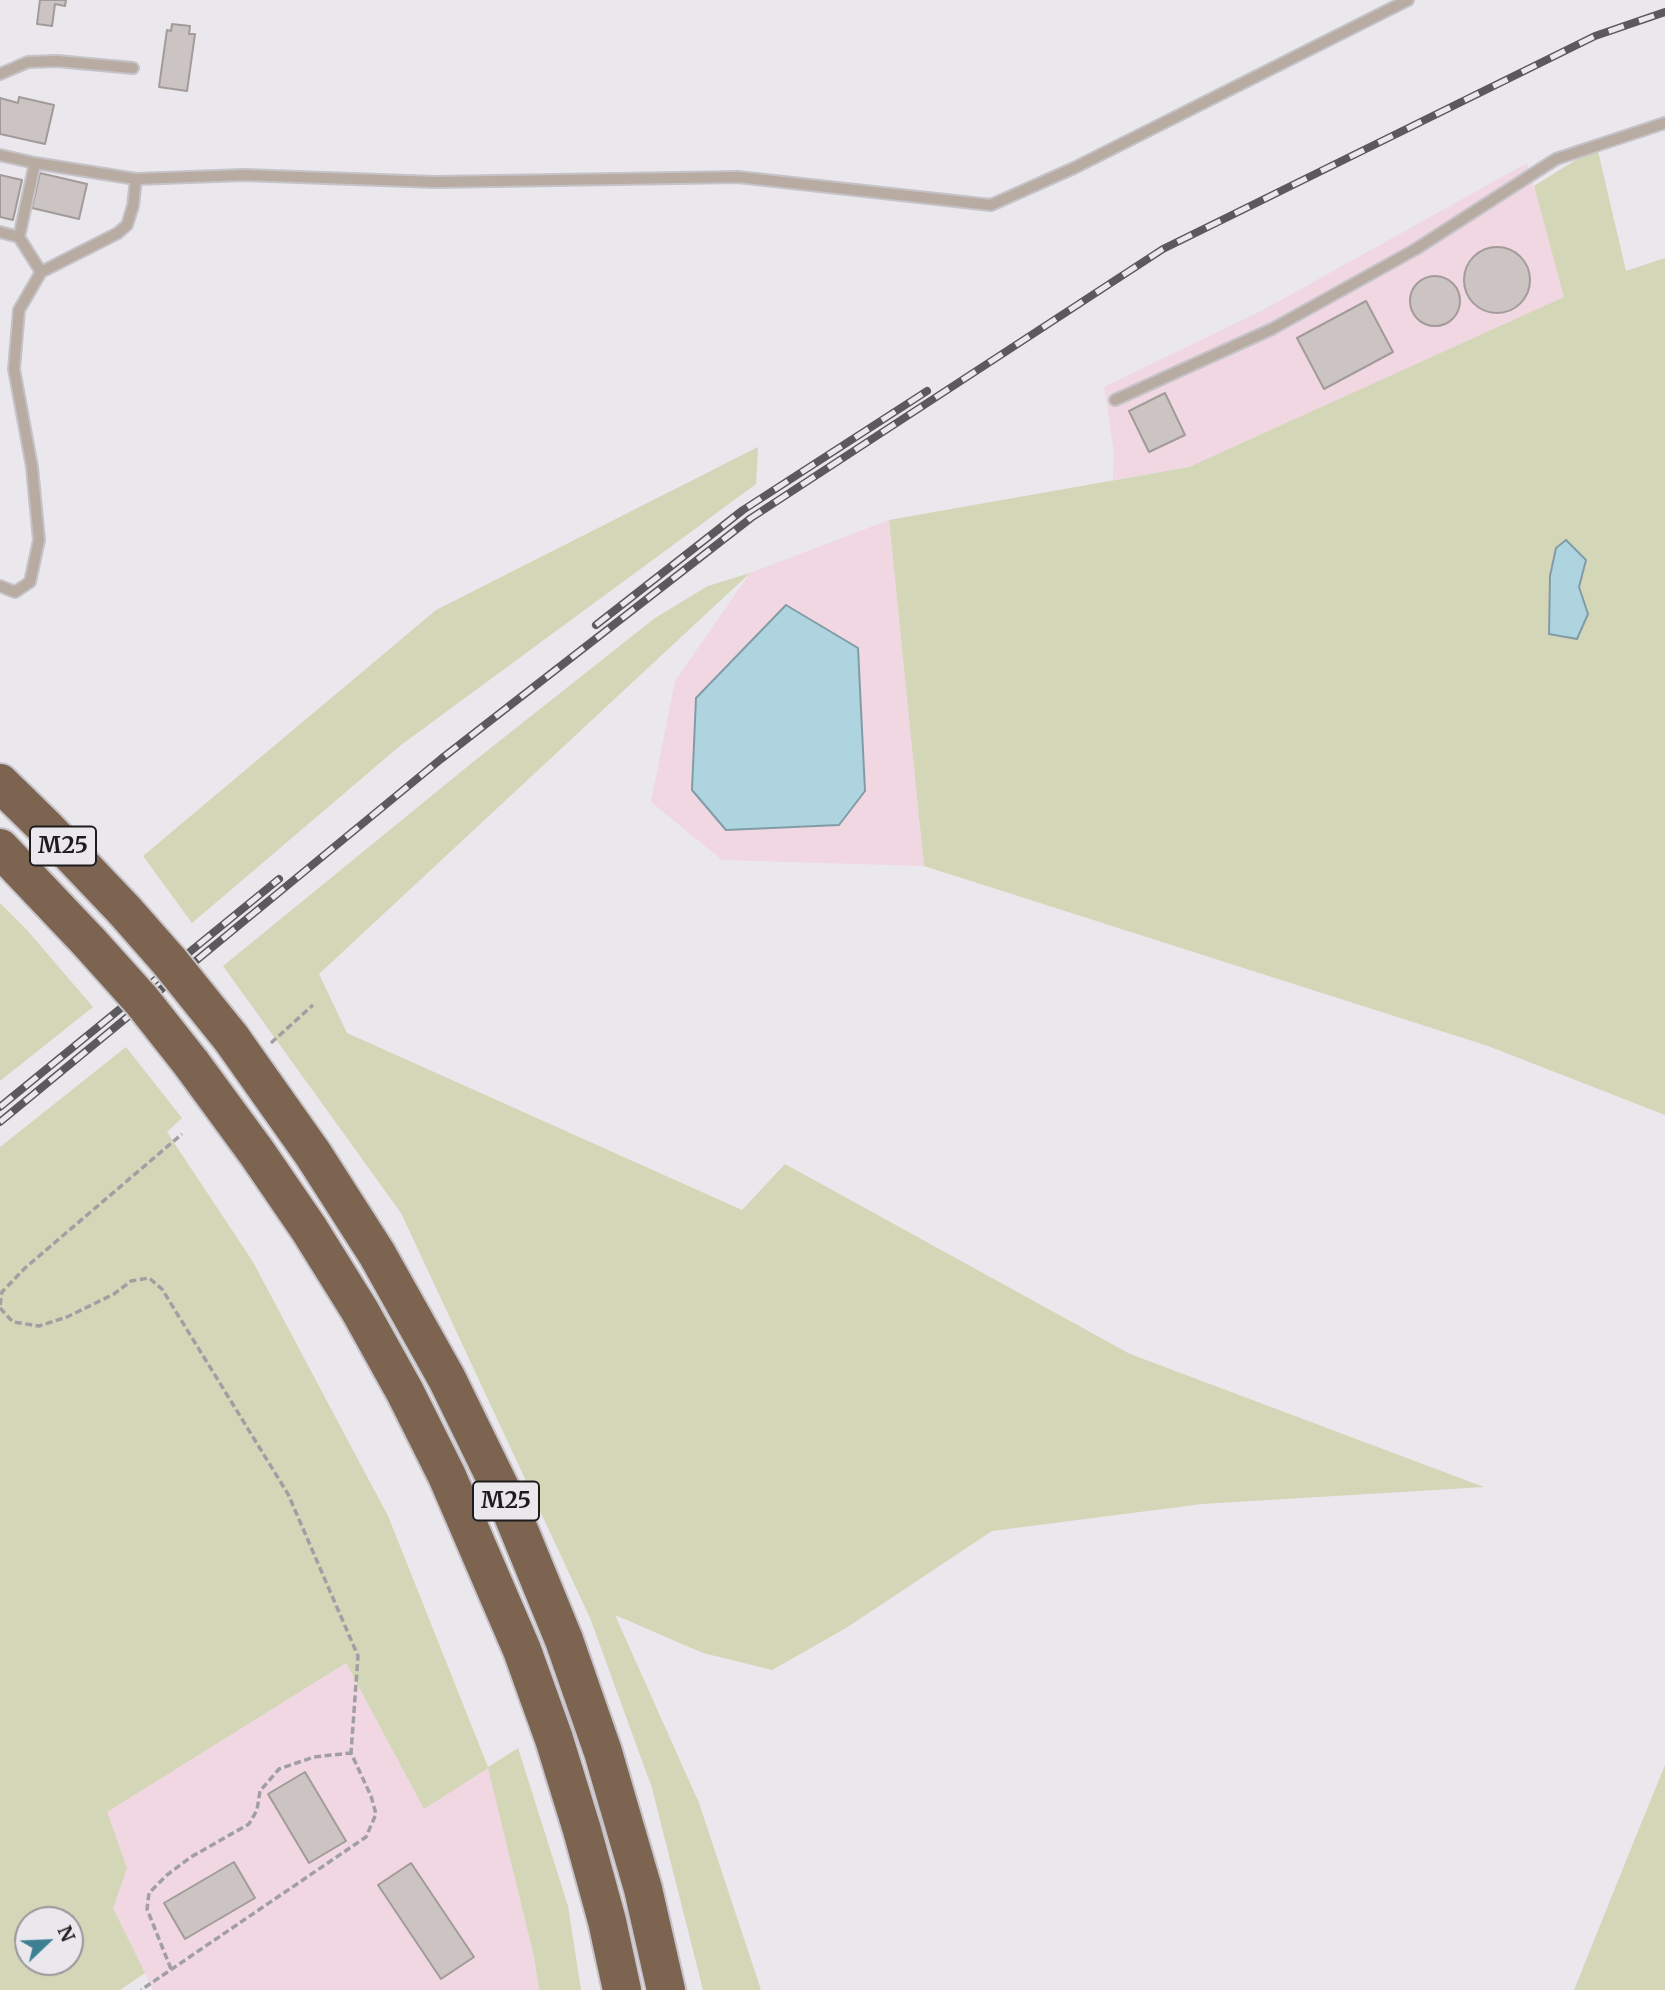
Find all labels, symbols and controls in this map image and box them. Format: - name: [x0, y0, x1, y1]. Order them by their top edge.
- road number: M25: [30, 826, 96, 866]
- road number: M25: [473, 1482, 539, 1520]
- north arrow: [14, 1906, 84, 1976]
- text: N: [53, 1922, 80, 1945]

